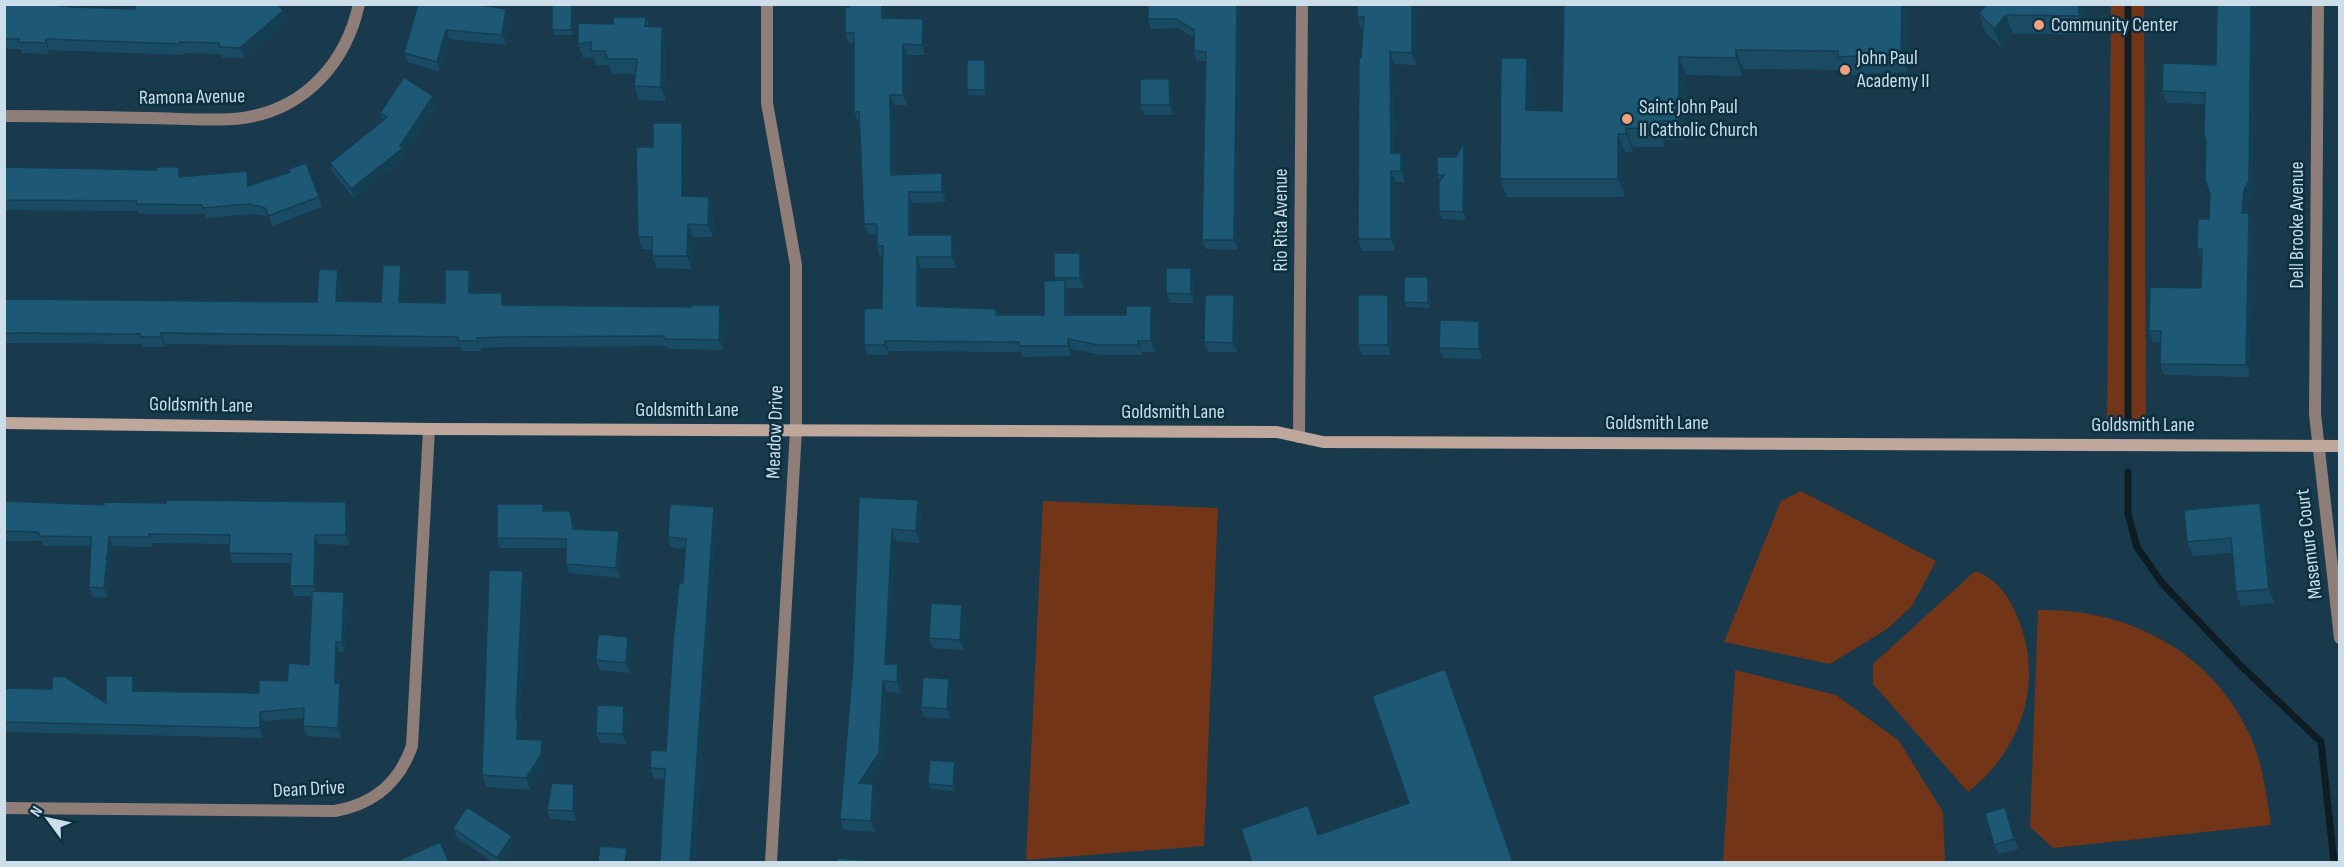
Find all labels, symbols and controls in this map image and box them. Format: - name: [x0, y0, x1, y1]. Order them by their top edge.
- place label: Community Center: [2051, 13, 2178, 37]
- marker: Community Center: [2032, 18, 2046, 32]
- place label: John Paul Academy II: [1856, 46, 1929, 93]
- marker: John Paul Academy II: [1838, 63, 1852, 77]
- street label: Ramona Avenue: [139, 84, 245, 110]
- place label: Saint John Paul II Catholic Church: [1639, 95, 1758, 142]
- marker: Saint John Paul II Catholic Church: [1620, 112, 1634, 126]
- street label: Dell Brooke Avenue: [2285, 162, 2309, 288]
- street label: Rio Rita Avenue: [1269, 168, 1293, 272]
- street label: Meadow Drive: [761, 385, 789, 479]
- street label: Goldsmith Lane: [149, 392, 253, 418]
- street label: Goldsmith Lane: [635, 398, 739, 422]
- street label: Goldsmith Lane: [1121, 400, 1225, 424]
- street label: Goldsmith Lane: [1605, 411, 1709, 435]
- street label: Goldsmith Lane: [2091, 413, 2195, 437]
- street label: Masemure Court: [2290, 487, 2328, 601]
- street label: Dean Drive: [272, 775, 346, 803]
- north arrow: [18, 789, 78, 849]
- text: N: [26, 803, 47, 820]

